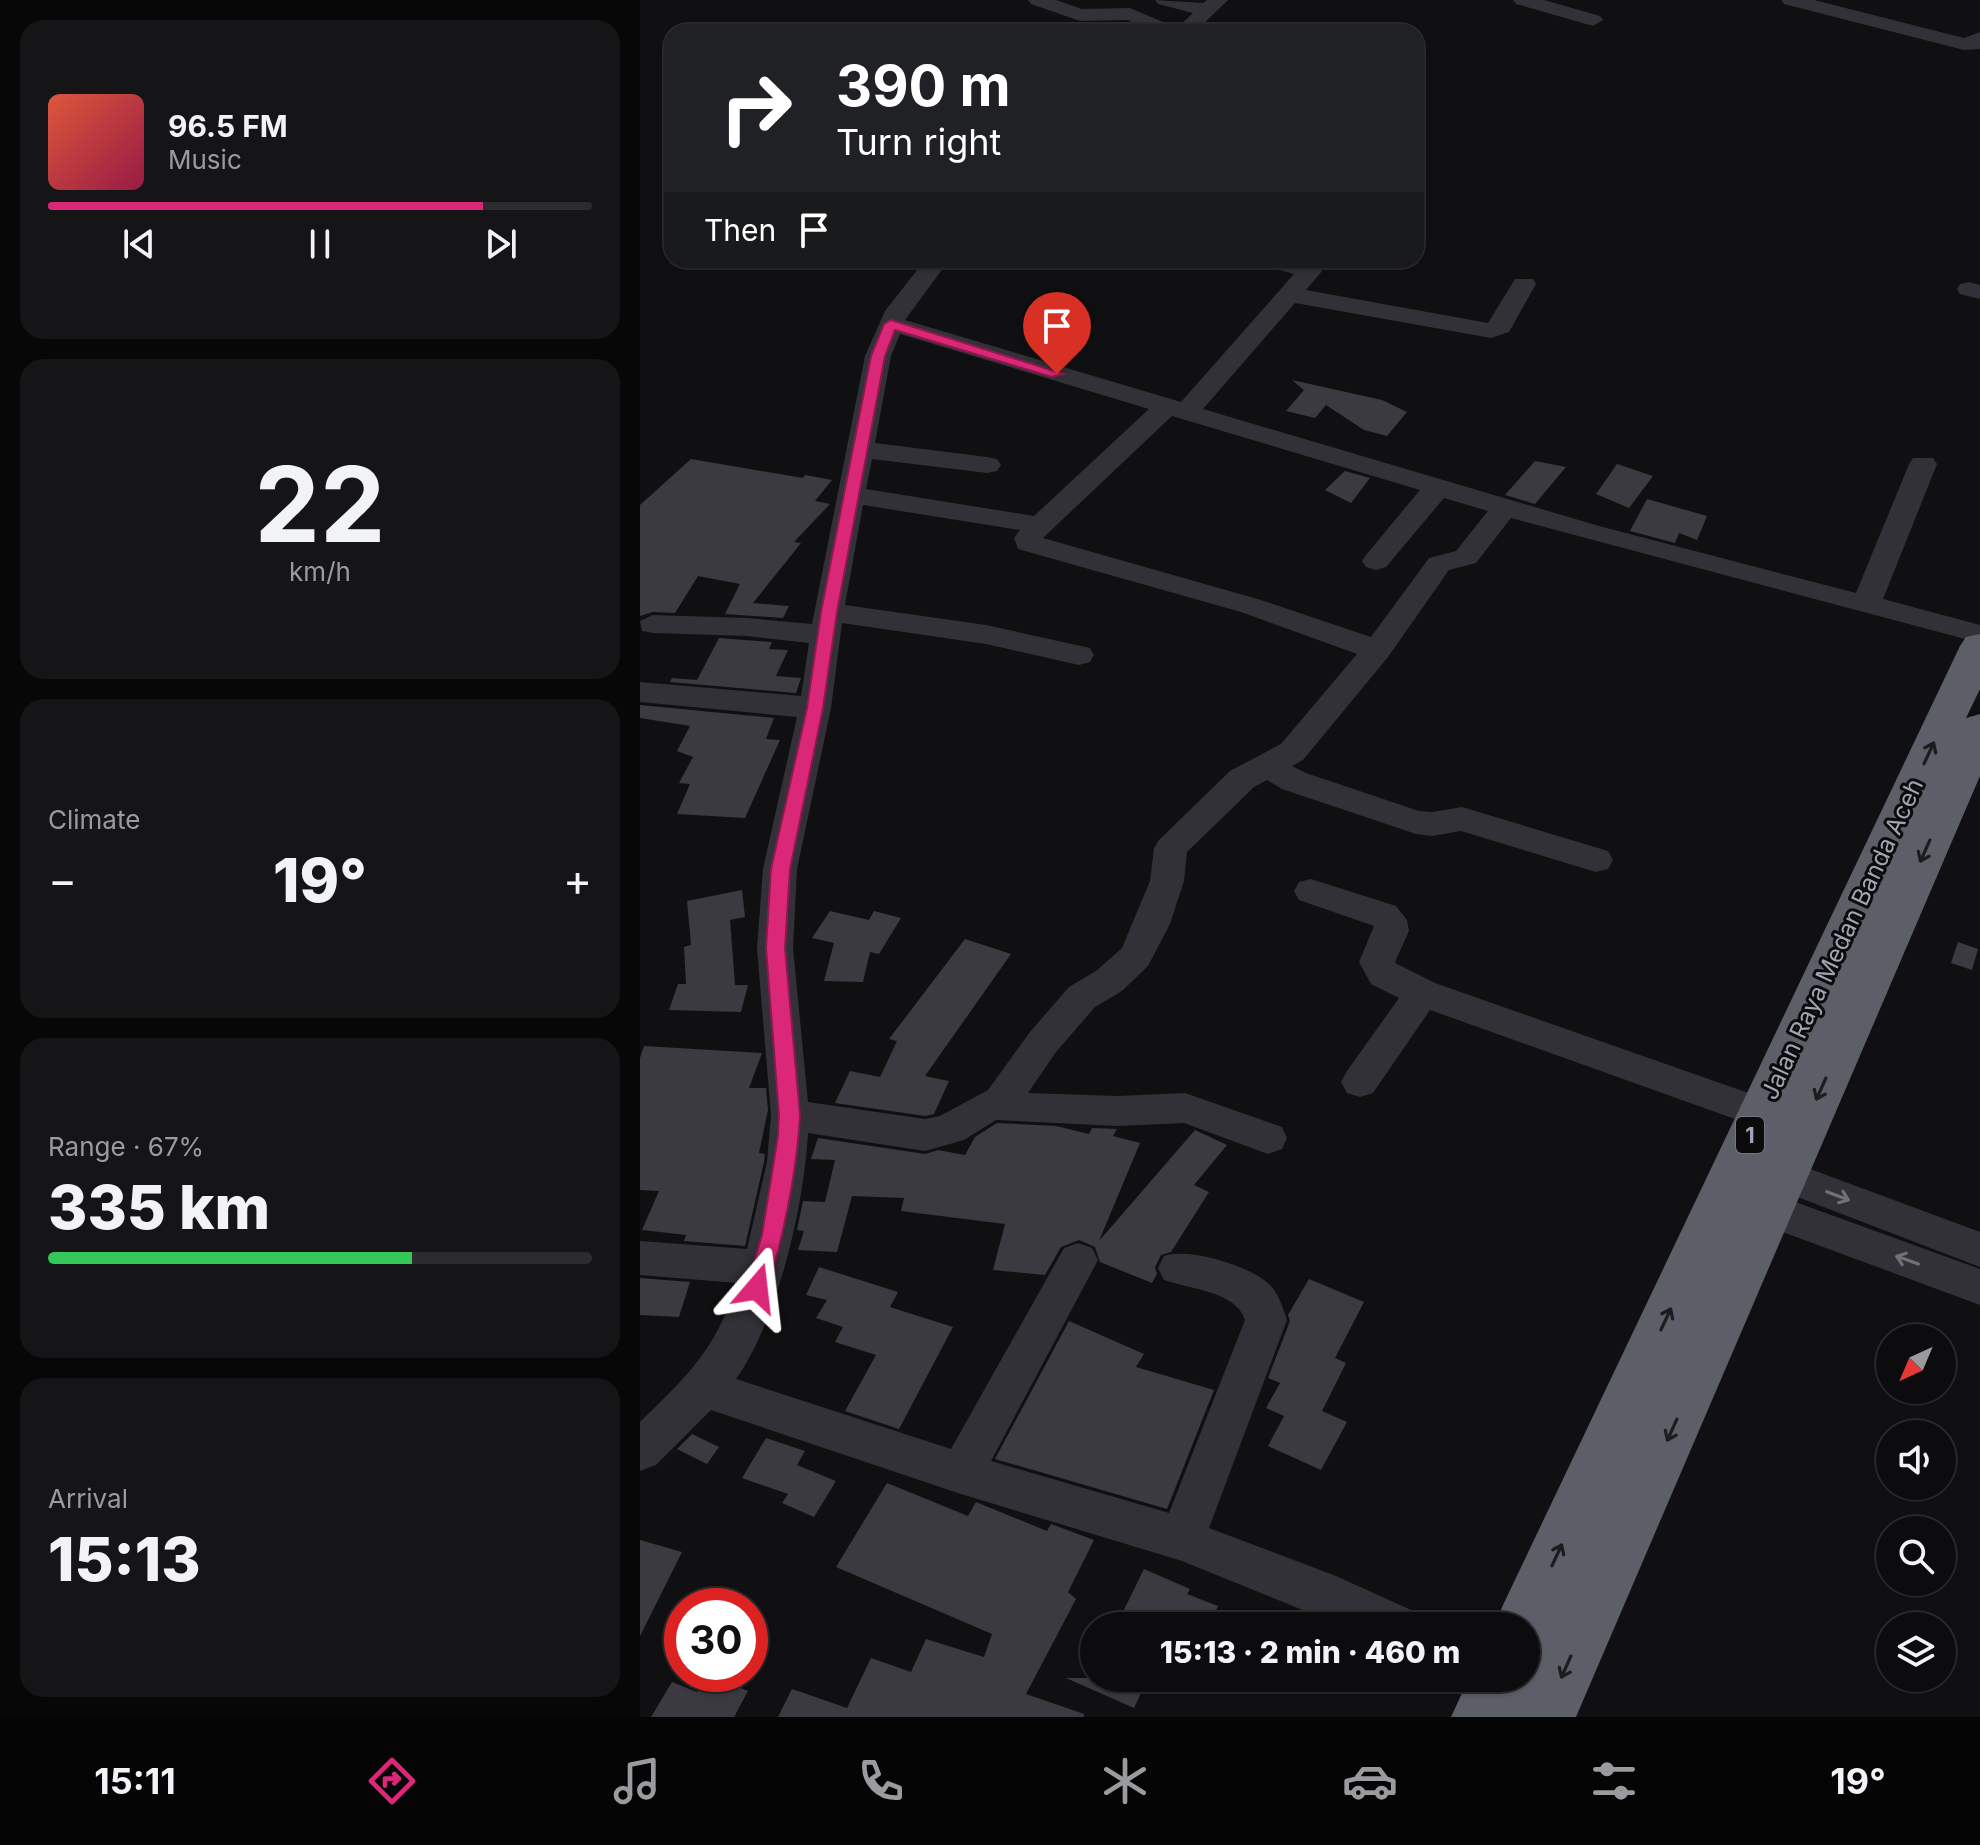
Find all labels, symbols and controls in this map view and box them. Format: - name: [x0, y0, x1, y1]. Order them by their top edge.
- text: 390 m: [836, 52, 1011, 120]
- icon: right: [704, 56, 808, 160]
- text: 96.5 FM: [168, 108, 288, 144]
- text: Turn right: [836, 120, 1001, 164]
- text: Music: [168, 144, 242, 175]
- icon: arrive: [792, 208, 836, 252]
- text: Then: [704, 212, 776, 248]
- icon: previous: [117, 222, 161, 266]
- icon: pause: [298, 222, 342, 266]
- icon: next: [479, 222, 523, 266]
- pin: [1023, 292, 1091, 374]
- icon: arrive: [1035, 304, 1079, 348]
- text: 22: [254, 441, 386, 567]
- text: km/h: [289, 556, 351, 587]
- one-way arrow: [1923, 742, 1938, 766]
- street label: Jalan Raya Medan Banda Aceh: [1755, 774, 1929, 1104]
- text: Climate: [48, 804, 140, 835]
- one-way arrow: [1917, 838, 1932, 862]
- text: 19°: [273, 844, 367, 916]
- text: −: [48, 853, 77, 907]
- text: +: [563, 853, 592, 907]
- one-way arrow: [1812, 1076, 1827, 1100]
- road number: 1: [1736, 1117, 1764, 1153]
- text: Range · 67%: [48, 1131, 204, 1162]
- text: 335 km: [48, 1171, 270, 1243]
- one-way arrow: [1825, 1190, 1850, 1204]
- position arrow: [715, 1246, 799, 1330]
- one-way arrow: [1895, 1252, 1920, 1266]
- one-way arrow: [1659, 1307, 1674, 1331]
- north arrow: [1876, 1324, 1956, 1404]
- map controls: [1876, 1324, 1956, 1692]
- one-way arrow: [1664, 1417, 1679, 1441]
- button: sound: [1876, 1420, 1956, 1500]
- text: Arrival: [48, 1483, 128, 1514]
- button: search: [1876, 1516, 1956, 1596]
- text: 15:13: [48, 1523, 201, 1595]
- one-way arrow: [1551, 1543, 1566, 1568]
- speed limit sign: 30: [664, 1588, 768, 1692]
- button: layers: [1876, 1612, 1956, 1692]
- text: 15:13 · 2 min · 460 m: [1160, 1634, 1460, 1670]
- one-way arrow: [1558, 1654, 1573, 1679]
- icon: directions: [364, 1753, 420, 1809]
- icon: music: [609, 1753, 665, 1809]
- icon: phone: [853, 1753, 909, 1809]
- icon: climate: [1097, 1753, 1153, 1809]
- icon: car: [1342, 1753, 1398, 1809]
- icon: filters: [1586, 1753, 1642, 1809]
- text: 15:11: [94, 1759, 176, 1803]
- text: 19°: [1830, 1759, 1886, 1803]

